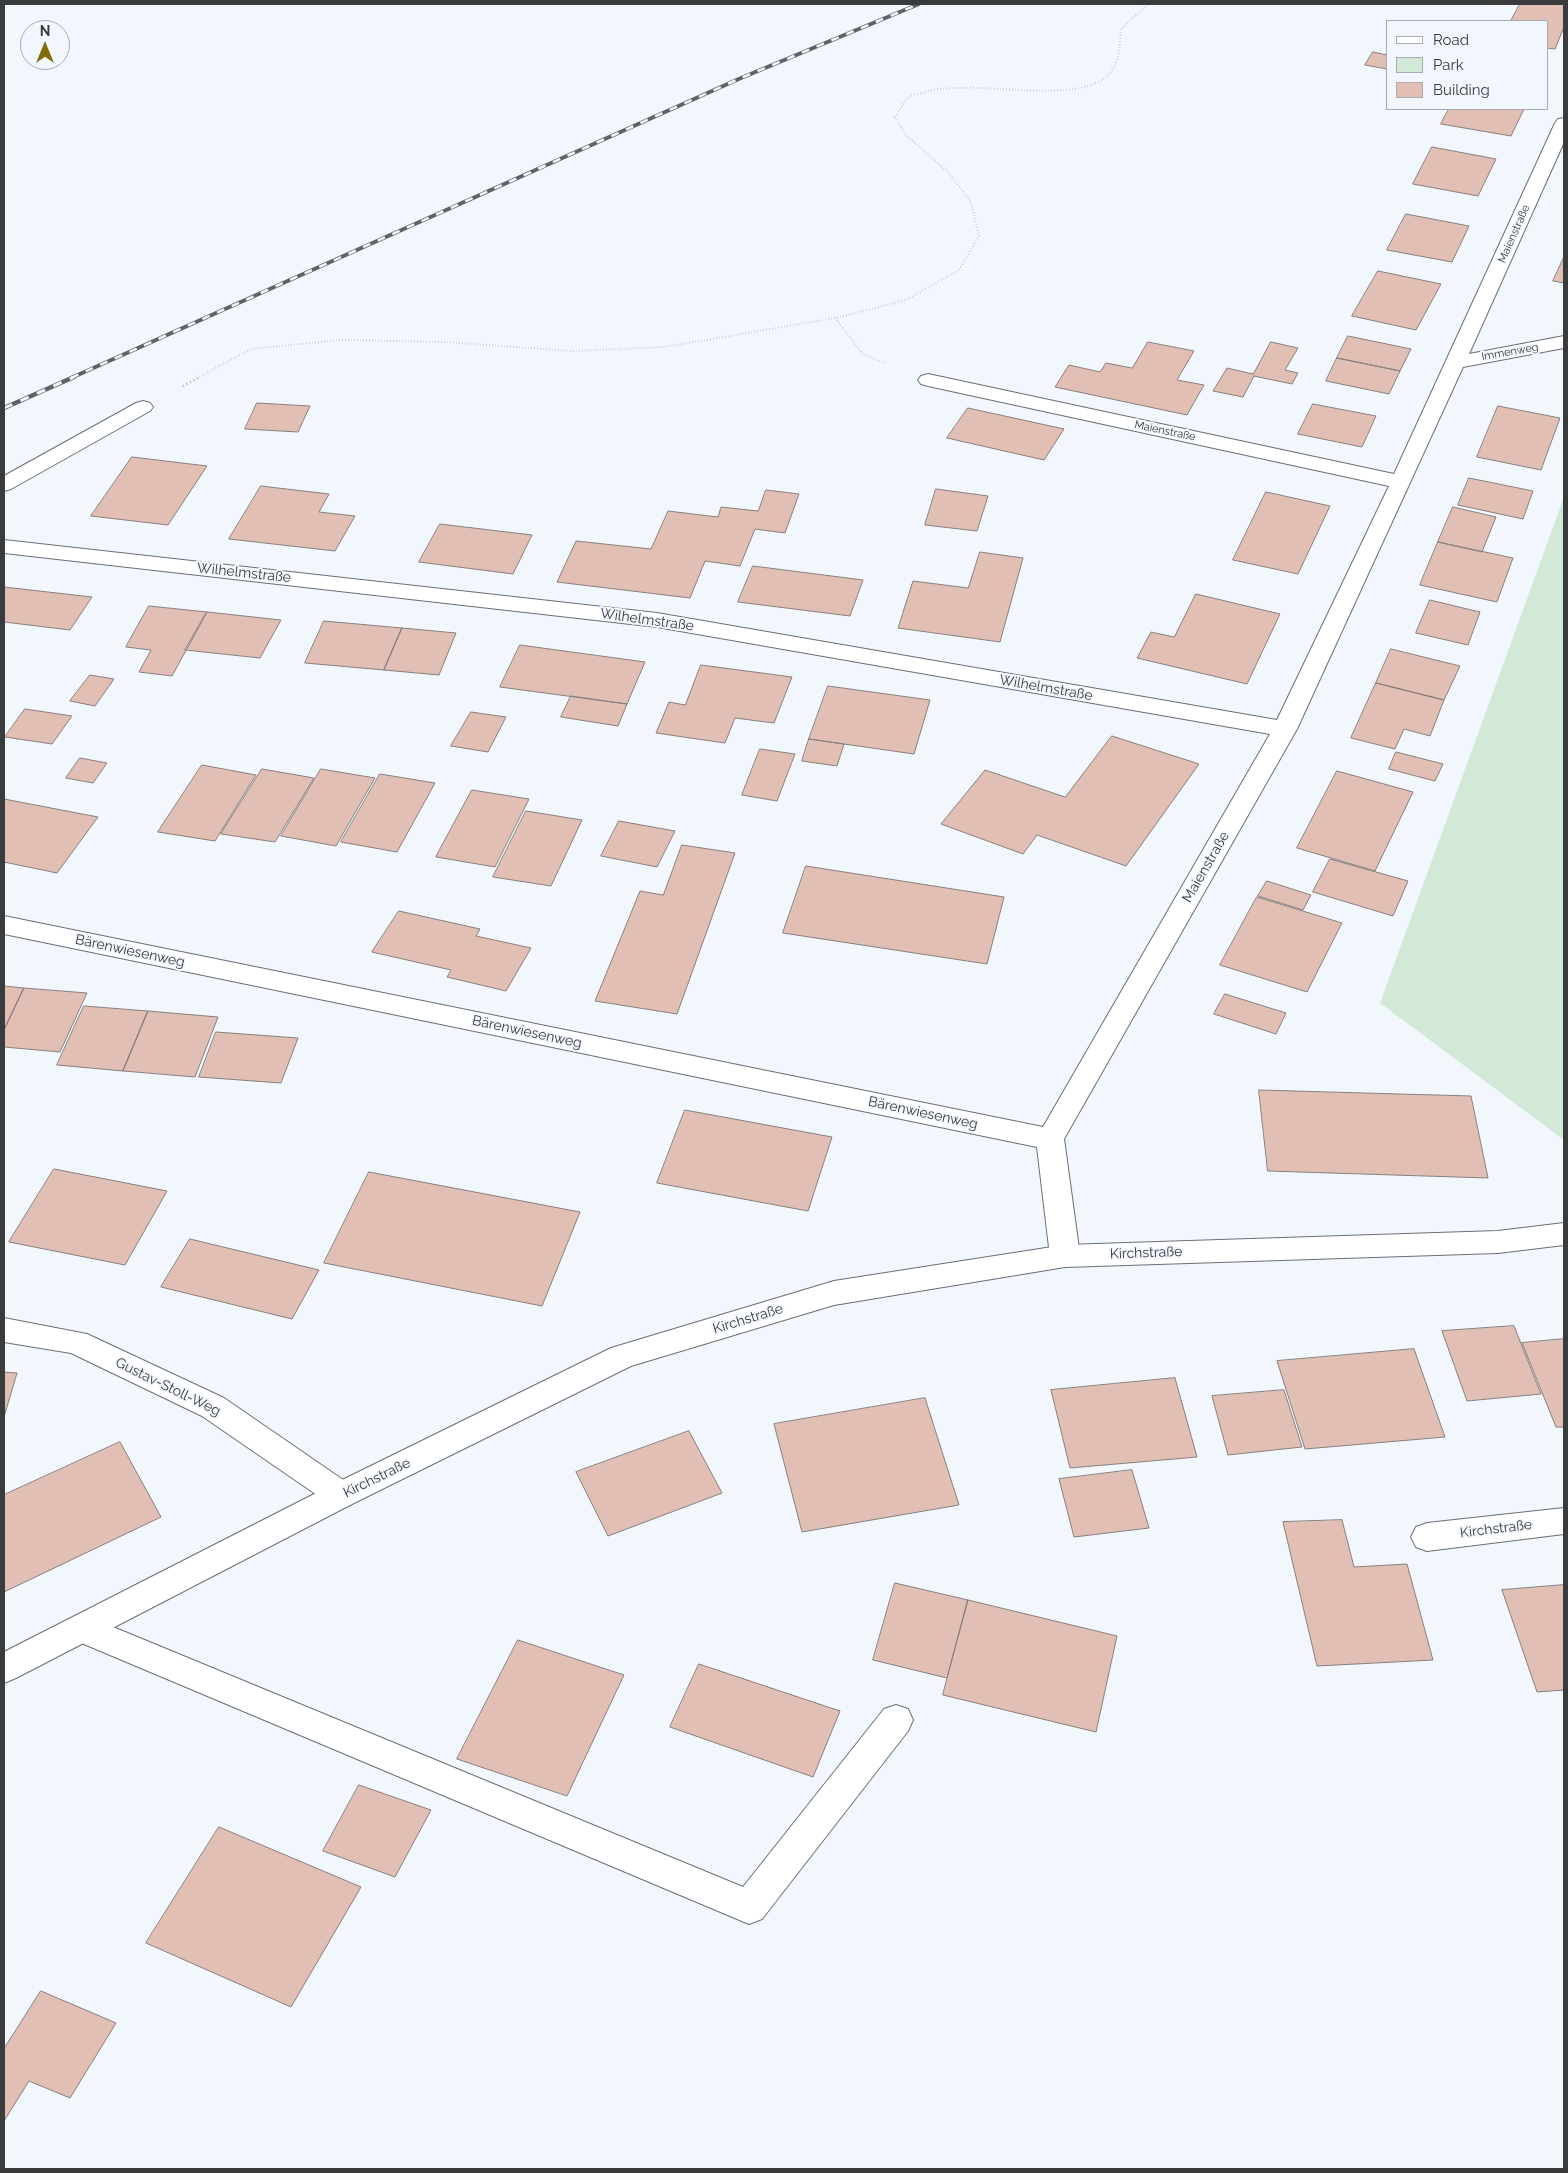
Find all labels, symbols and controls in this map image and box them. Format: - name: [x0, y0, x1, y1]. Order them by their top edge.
- north arrow: [20, 20, 70, 70]
- legend: [1386, 20, 1548, 110]
- text: N: [40, 23, 50, 39]
- text: Road: [1433, 31, 1469, 49]
- text: Park: [1433, 56, 1464, 74]
- text: Building: [1433, 81, 1490, 99]
- street label: Maienstraße: [1495, 203, 1533, 265]
- street label: Immenweg: [1480, 340, 1540, 364]
- street label: Maienstraße: [1133, 418, 1197, 444]
- street label: Wilhelmstraße: [196, 560, 292, 586]
- street label: Wilhelmstraße: [599, 605, 695, 635]
- street label: Wilhelmstraße: [998, 672, 1094, 704]
- street label: Maienstraße: [1179, 829, 1233, 905]
- street label: Bärenwiesenweg: [74, 931, 186, 971]
- street label: Bärenwiesenweg: [471, 1012, 583, 1052]
- street label: Bärenwiesenweg: [867, 1093, 979, 1133]
- street label: Kirchstraße: [1109, 1243, 1183, 1263]
- street label: Kirchstraße: [711, 1300, 785, 1338]
- street label: Gustav-Stoll-Weg: [113, 1354, 223, 1420]
- street label: Kirchstraße: [341, 1455, 413, 1501]
- street label: Kirchstraße: [1459, 1516, 1533, 1542]

